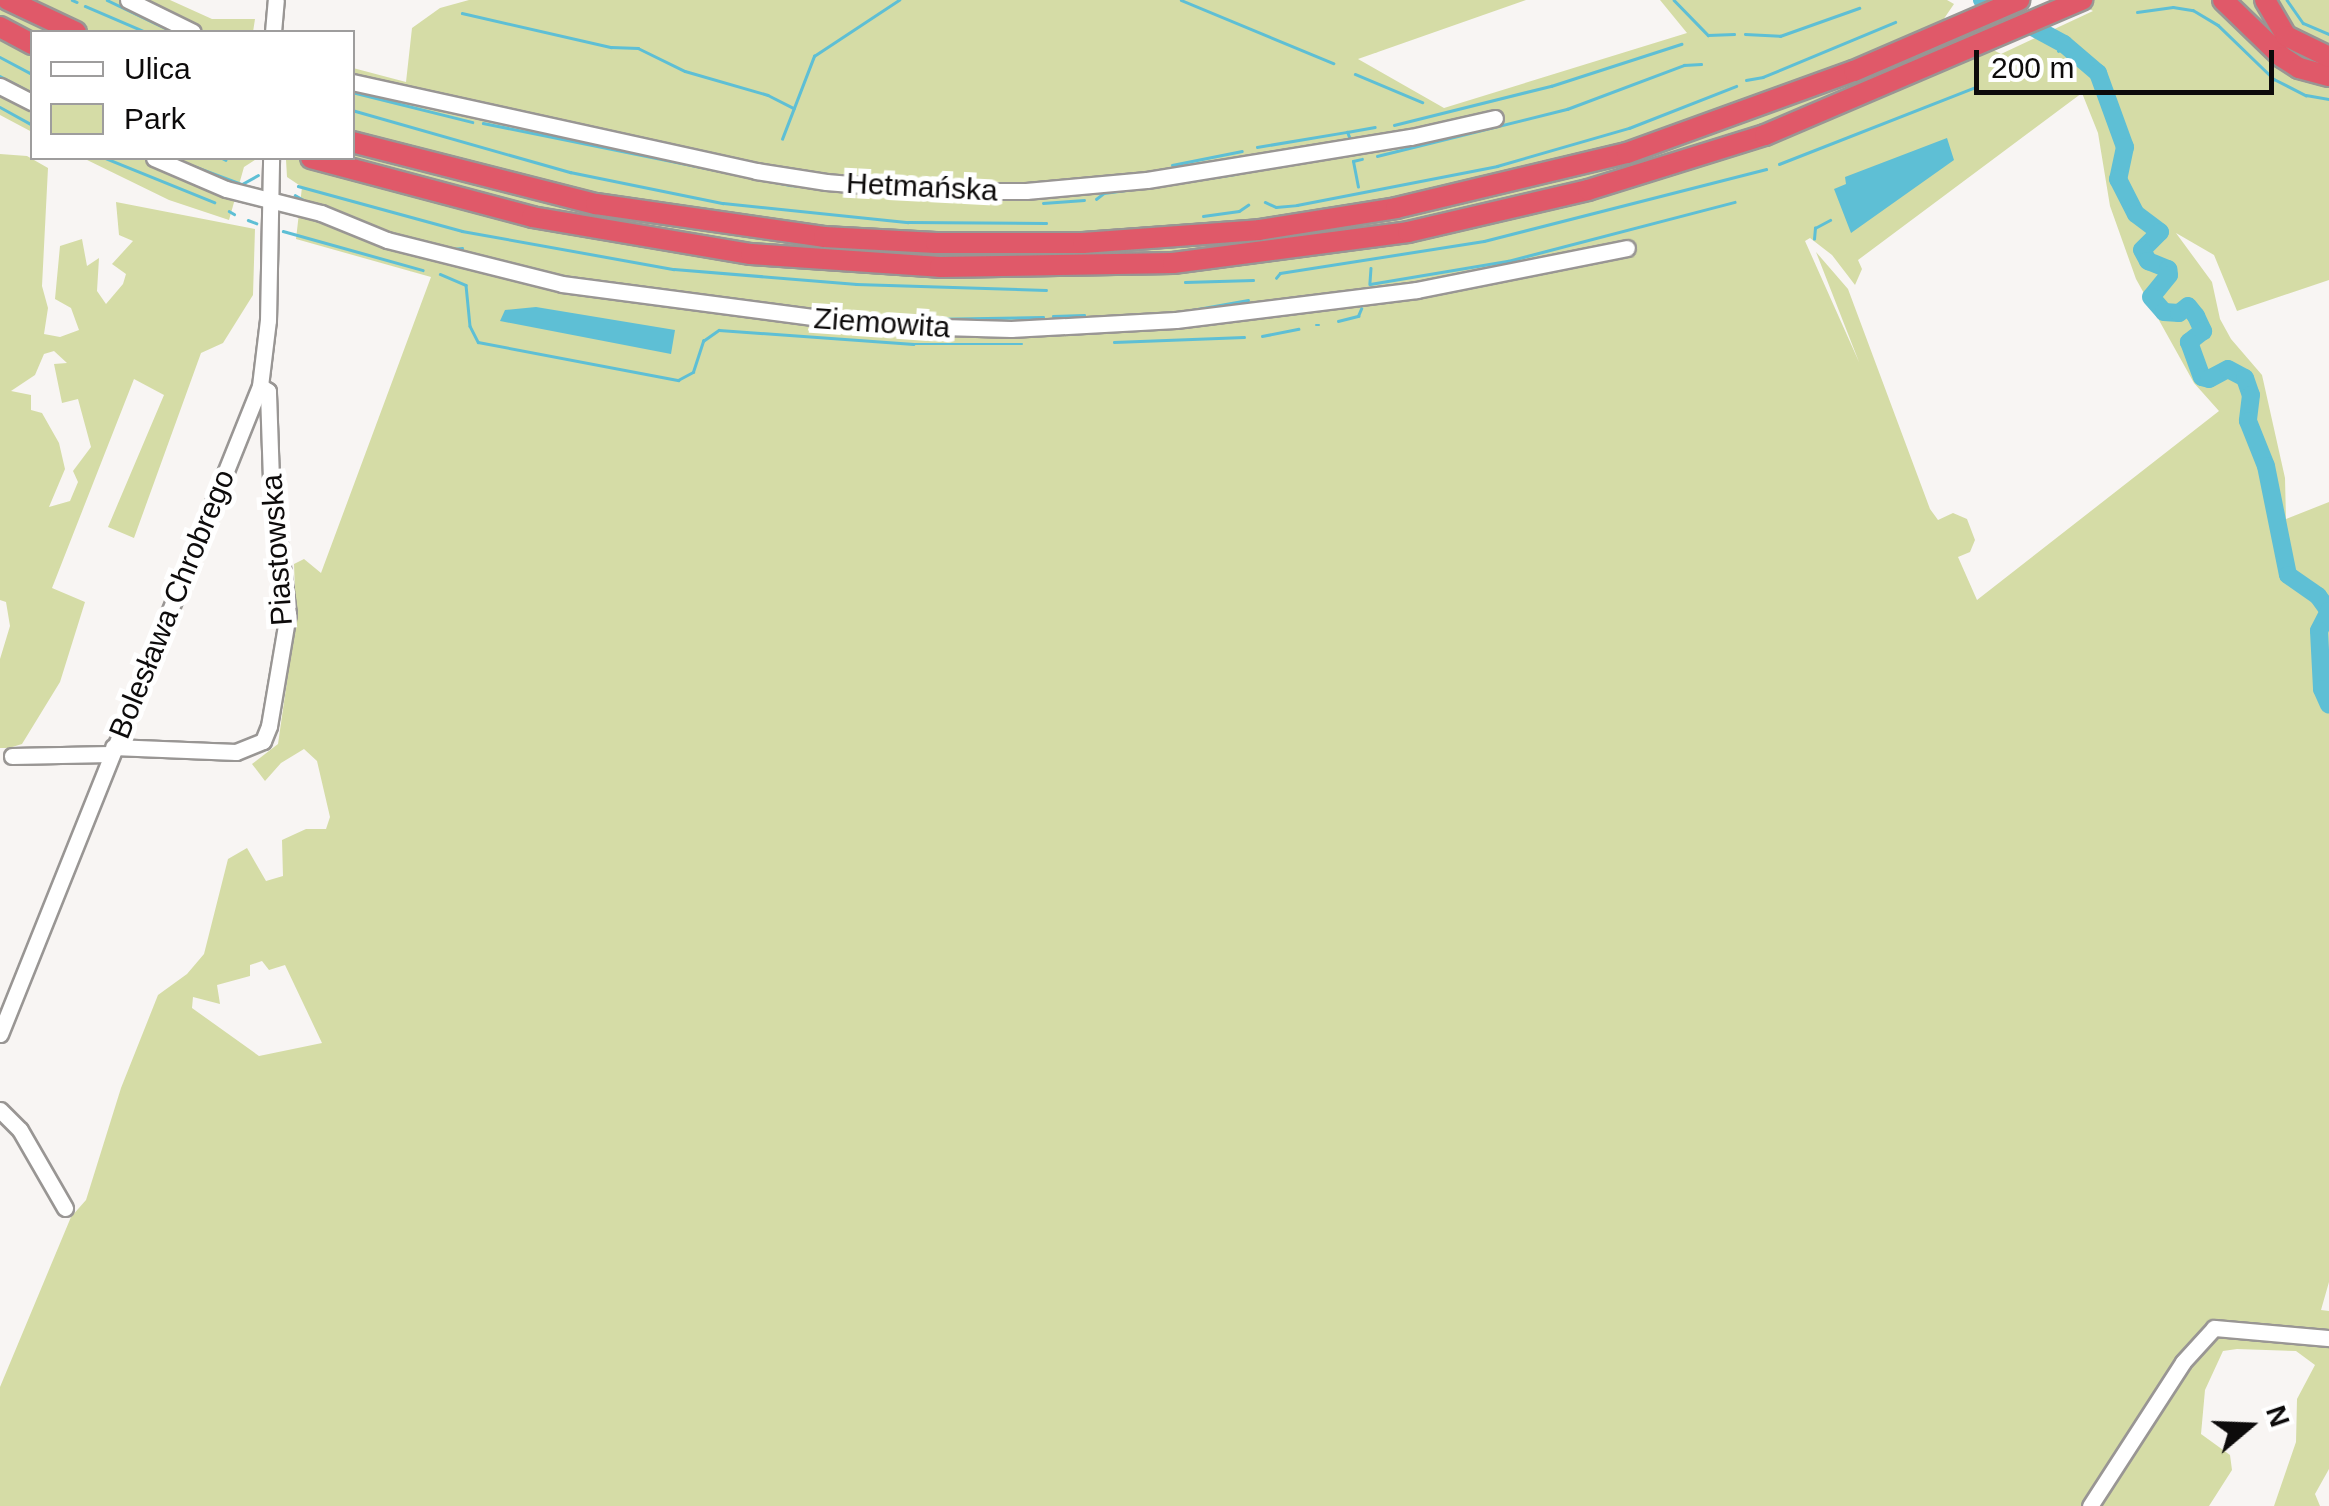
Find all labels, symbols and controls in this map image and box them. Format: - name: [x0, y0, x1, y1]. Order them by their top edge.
- legend: [30, 30, 355, 160]
- scale bar: [1979, 30, 2279, 92]
- text: 200 m: [1991, 51, 2074, 84]
- text: Ulica: [124, 52, 191, 85]
- text: Park: [124, 102, 186, 135]
- street label: Hetmańska: [845, 165, 999, 209]
- street label: Ziemowita: [813, 300, 951, 346]
- street label: Bolesława Chrobrego: [102, 464, 242, 744]
- street label: Piastowska: [254, 473, 300, 627]
- north arrow: [2199, 1376, 2299, 1476]
- text: N: [2260, 1401, 2296, 1431]

